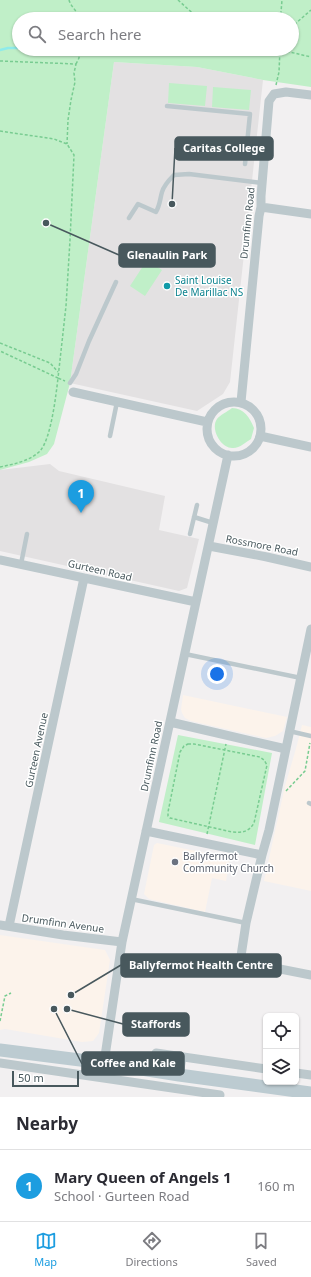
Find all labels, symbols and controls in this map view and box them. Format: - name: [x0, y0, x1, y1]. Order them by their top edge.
- search box: [12, 12, 299, 56]
- icon: search: [26, 23, 48, 45]
- text: Search here: [58, 24, 141, 44]
- callout: Caritas College: [175, 137, 273, 160]
- text: Caritas College: [183, 140, 266, 155]
- street label: Drumfinn Road: [236, 186, 258, 260]
- callout: Glenaulin Park: [119, 244, 215, 267]
- text: Glenaulin Park: [127, 247, 207, 262]
- place label: Saint Louise De Marillac NS: [175, 273, 244, 299]
- marker: Saint Louise De Marillac NS: [162, 281, 172, 291]
- pin: 1: [68, 480, 94, 513]
- street label: Rossmore Road: [225, 531, 299, 559]
- street label: Gurteen Road: [67, 556, 133, 584]
- your location: [207, 664, 227, 684]
- street label: Gurteen Avenue: [21, 711, 51, 789]
- street label: Drumfinn Road: [137, 719, 165, 793]
- place label: Ballyfermot Community Church: [183, 849, 274, 875]
- marker: Ballyfermot Community Church: [170, 857, 180, 867]
- street label: Drumfinn Avenue: [21, 910, 105, 936]
- callout: Ballyfermot Health Centre: [121, 954, 281, 977]
- text: Ballyfermot Health Centre: [129, 957, 274, 972]
- callout: Staffords: [123, 1013, 189, 1036]
- map controls: [263, 1013, 299, 1085]
- button: locate: [263, 1013, 299, 1049]
- text: Staffords: [131, 1016, 181, 1031]
- button: layers: [263, 1049, 299, 1085]
- callout: Coffee and Kale: [82, 1052, 184, 1075]
- text: Coffee and Kale: [90, 1055, 176, 1070]
- scale bar: [12, 1069, 79, 1088]
- text: 50 m: [18, 1070, 44, 1085]
- text: Nearby: [16, 1112, 78, 1135]
- text: Mary Queen of Angels 1: [54, 1167, 232, 1187]
- text: 1: [25, 1177, 33, 1195]
- text: 160 m: [257, 1177, 295, 1195]
- text: School · Gurteen Road: [54, 1187, 190, 1205]
- tab: Map: [34, 1230, 57, 1269]
- tab: Directions: [125, 1230, 178, 1269]
- tab: Saved: [246, 1230, 277, 1269]

